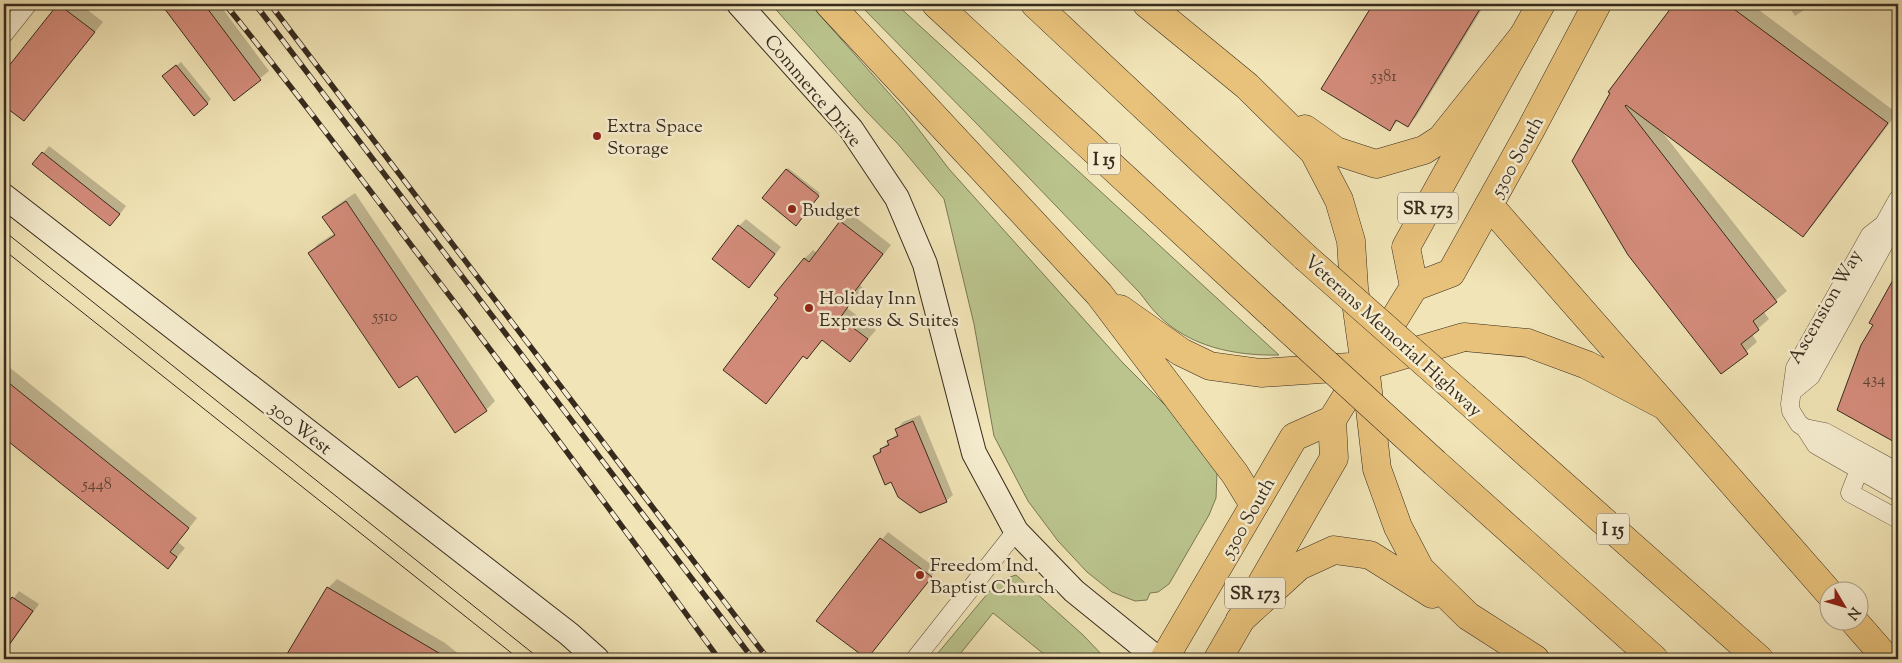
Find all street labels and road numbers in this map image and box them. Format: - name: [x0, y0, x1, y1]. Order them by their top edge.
- street label: Commerce Drive: [757, 29, 867, 154]
- street label: 5300 South: [1484, 112, 1551, 203]
- road number: I 15: [1088, 144, 1120, 174]
- road number: SR 173: [1398, 192, 1458, 224]
- street label: Ascension Way: [1782, 245, 1870, 369]
- street label: Veterans Memorial Highway: [1297, 249, 1488, 425]
- street label: 300 West: [262, 396, 337, 463]
- street label: 5300 South: [1215, 473, 1283, 564]
- road number: I 15: [1597, 514, 1629, 544]
- road number: SR 173: [1225, 578, 1285, 608]

